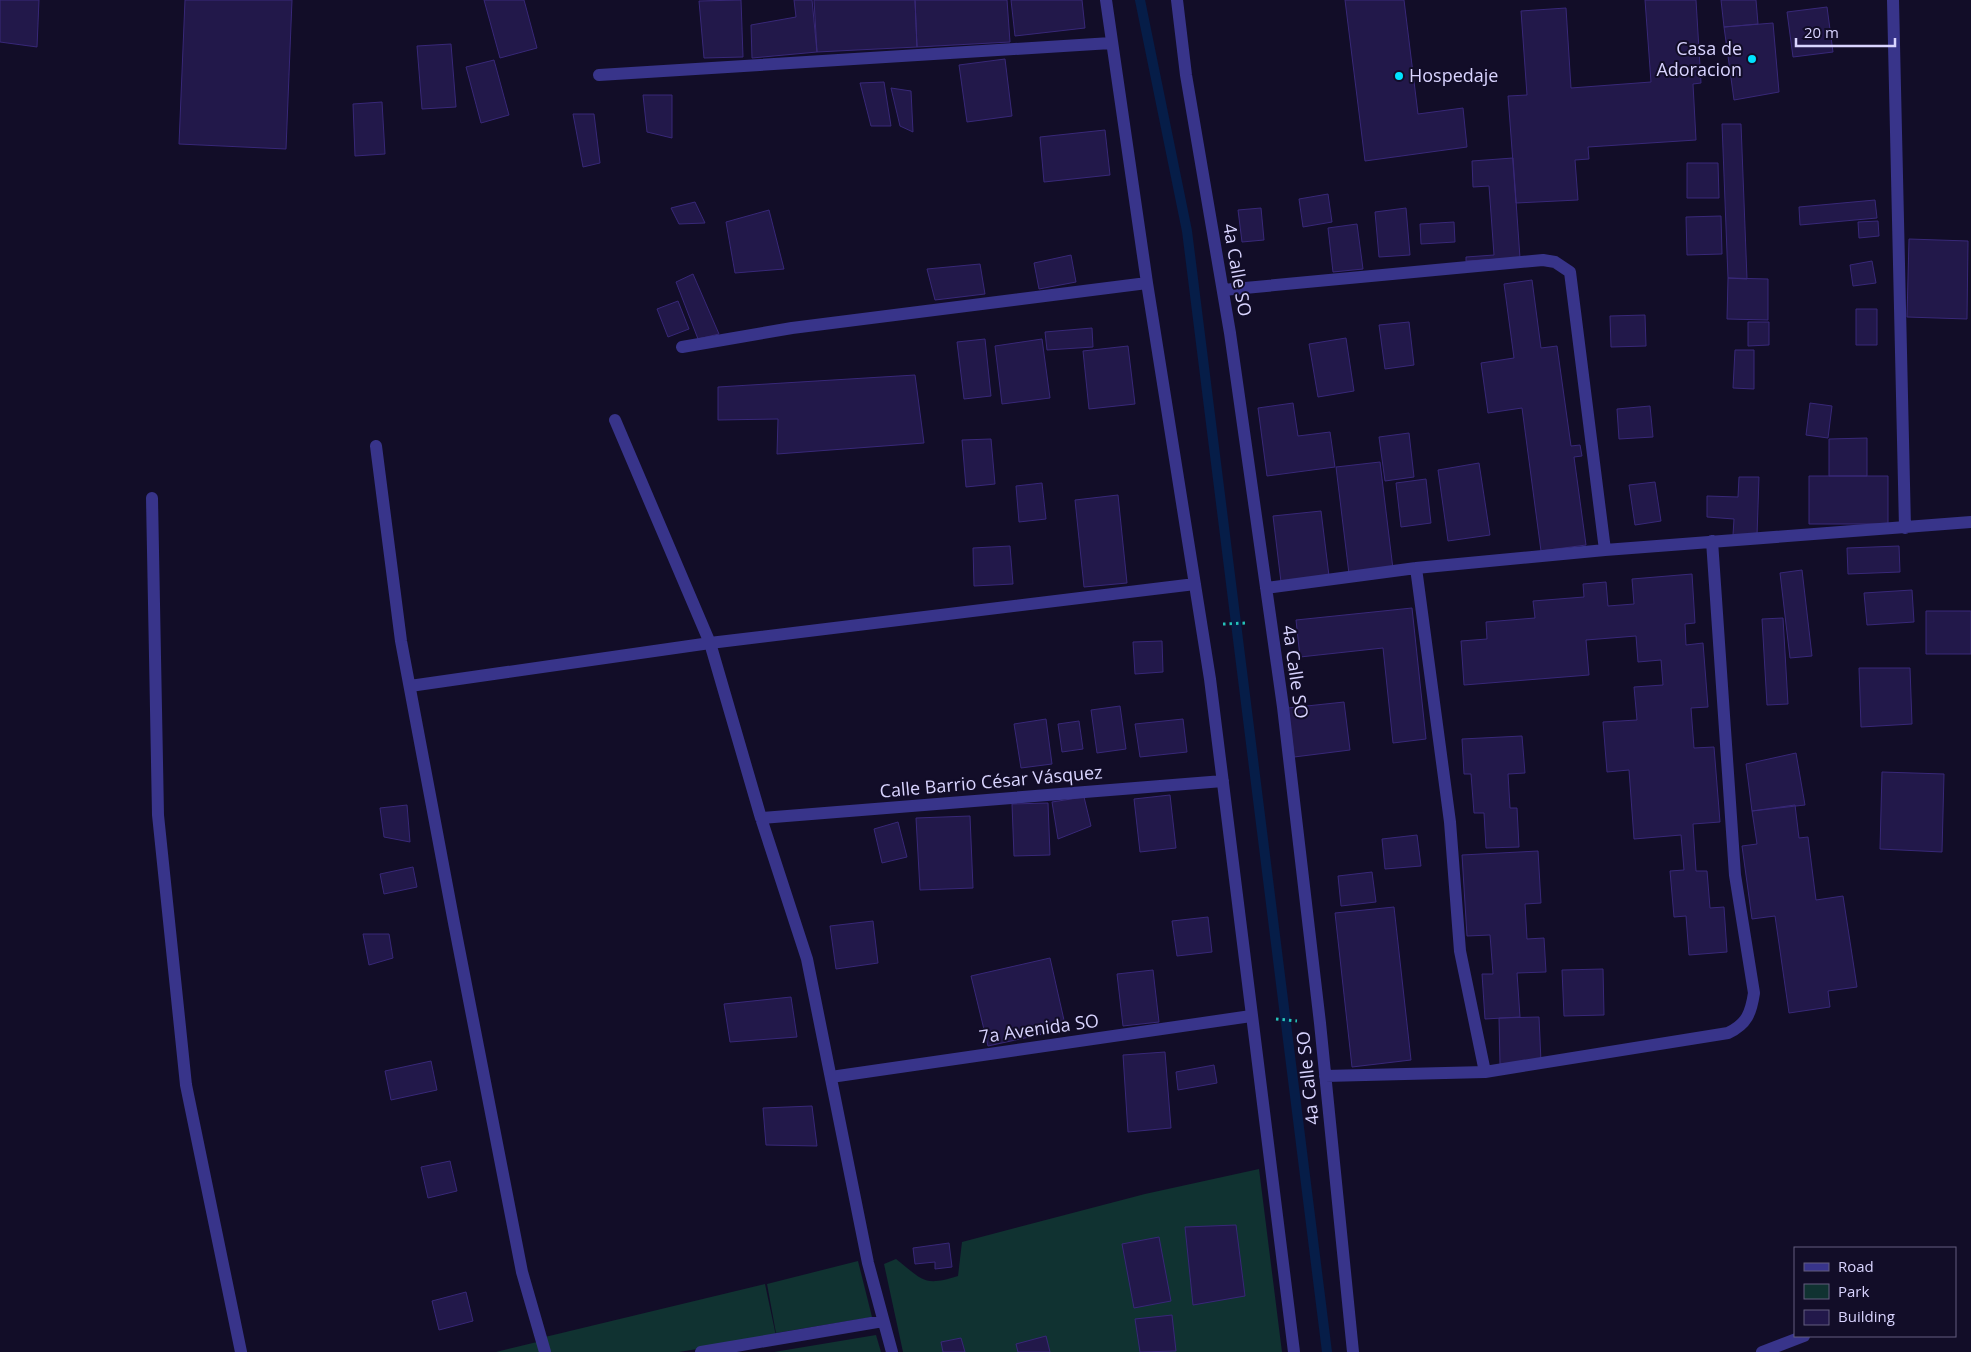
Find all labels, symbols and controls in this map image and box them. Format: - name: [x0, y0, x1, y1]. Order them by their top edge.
- scale bar: [1796, 15, 1895, 47]
- text: 20 m: [1804, 22, 1839, 42]
- place label: Casa de Adoracion: [1656, 36, 1742, 81]
- marker: Casa de Adoracion: [1746, 53, 1758, 65]
- place label: Hospedaje: [1409, 63, 1498, 87]
- marker: Hospedaje: [1393, 70, 1405, 82]
- street label: 4a Calle SO: [1218, 221, 1258, 318]
- street label: 4a Calle SO: [1278, 624, 1314, 720]
- street label: Calle Barrio César Vásquez: [879, 759, 1103, 803]
- street label: 7a Avenida SO: [977, 1008, 1100, 1048]
- street label: 4a Calle SO: [1290, 1030, 1324, 1126]
- legend: [1794, 1247, 1956, 1337]
- text: Road: [1838, 1256, 1874, 1276]
- text: Park: [1838, 1281, 1869, 1301]
- text: Building: [1838, 1306, 1895, 1326]

